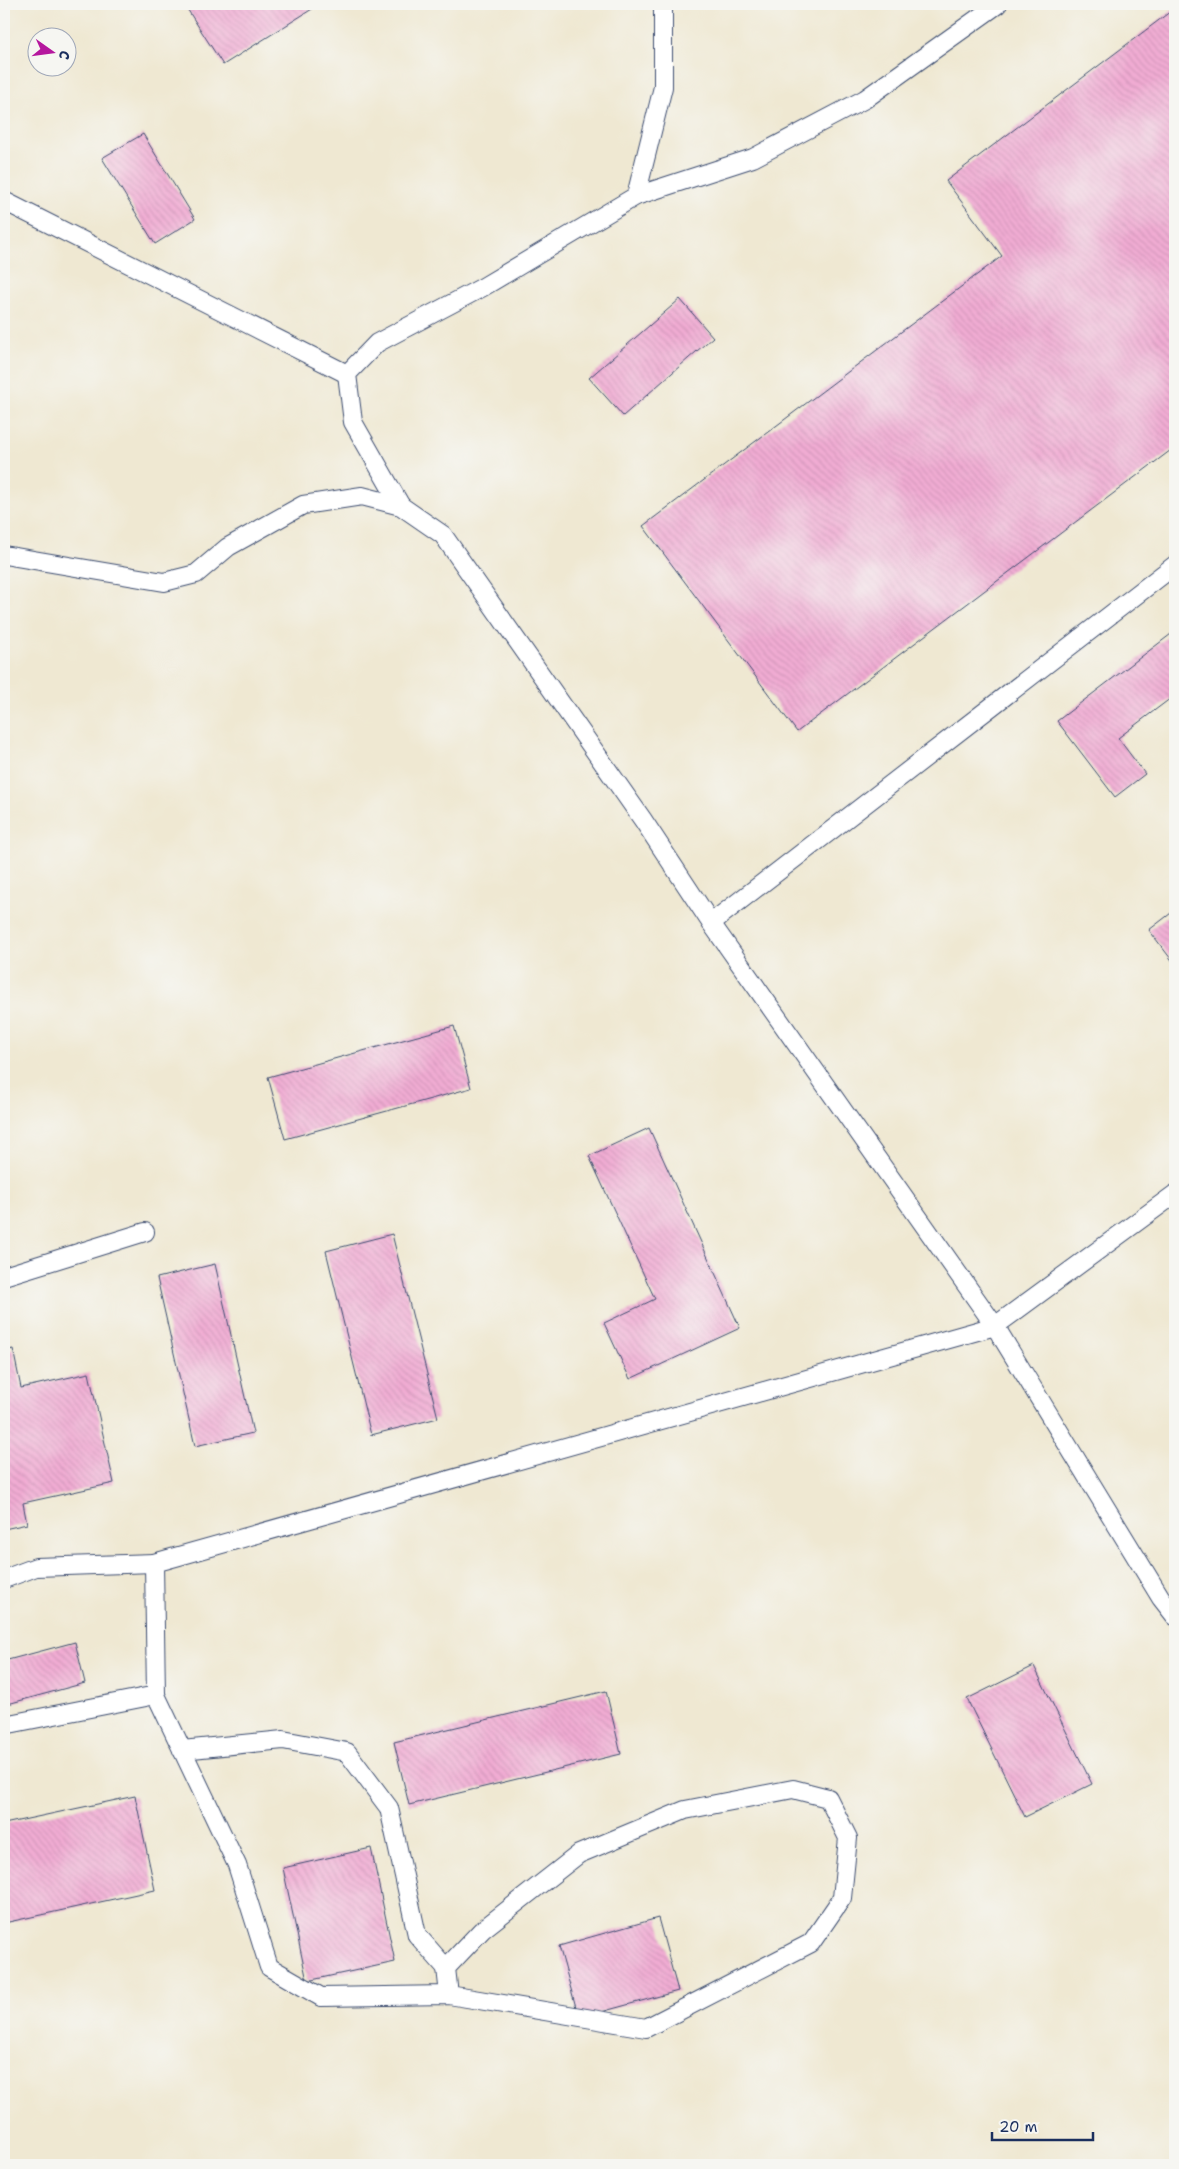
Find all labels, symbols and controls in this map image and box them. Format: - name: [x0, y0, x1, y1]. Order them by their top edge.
- north arrow: [28, 28, 78, 78]
- text: С: [55, 49, 74, 61]
- scale bar: [992, 2109, 1093, 2141]
- text: 20 m: [999, 2117, 1038, 2137]

